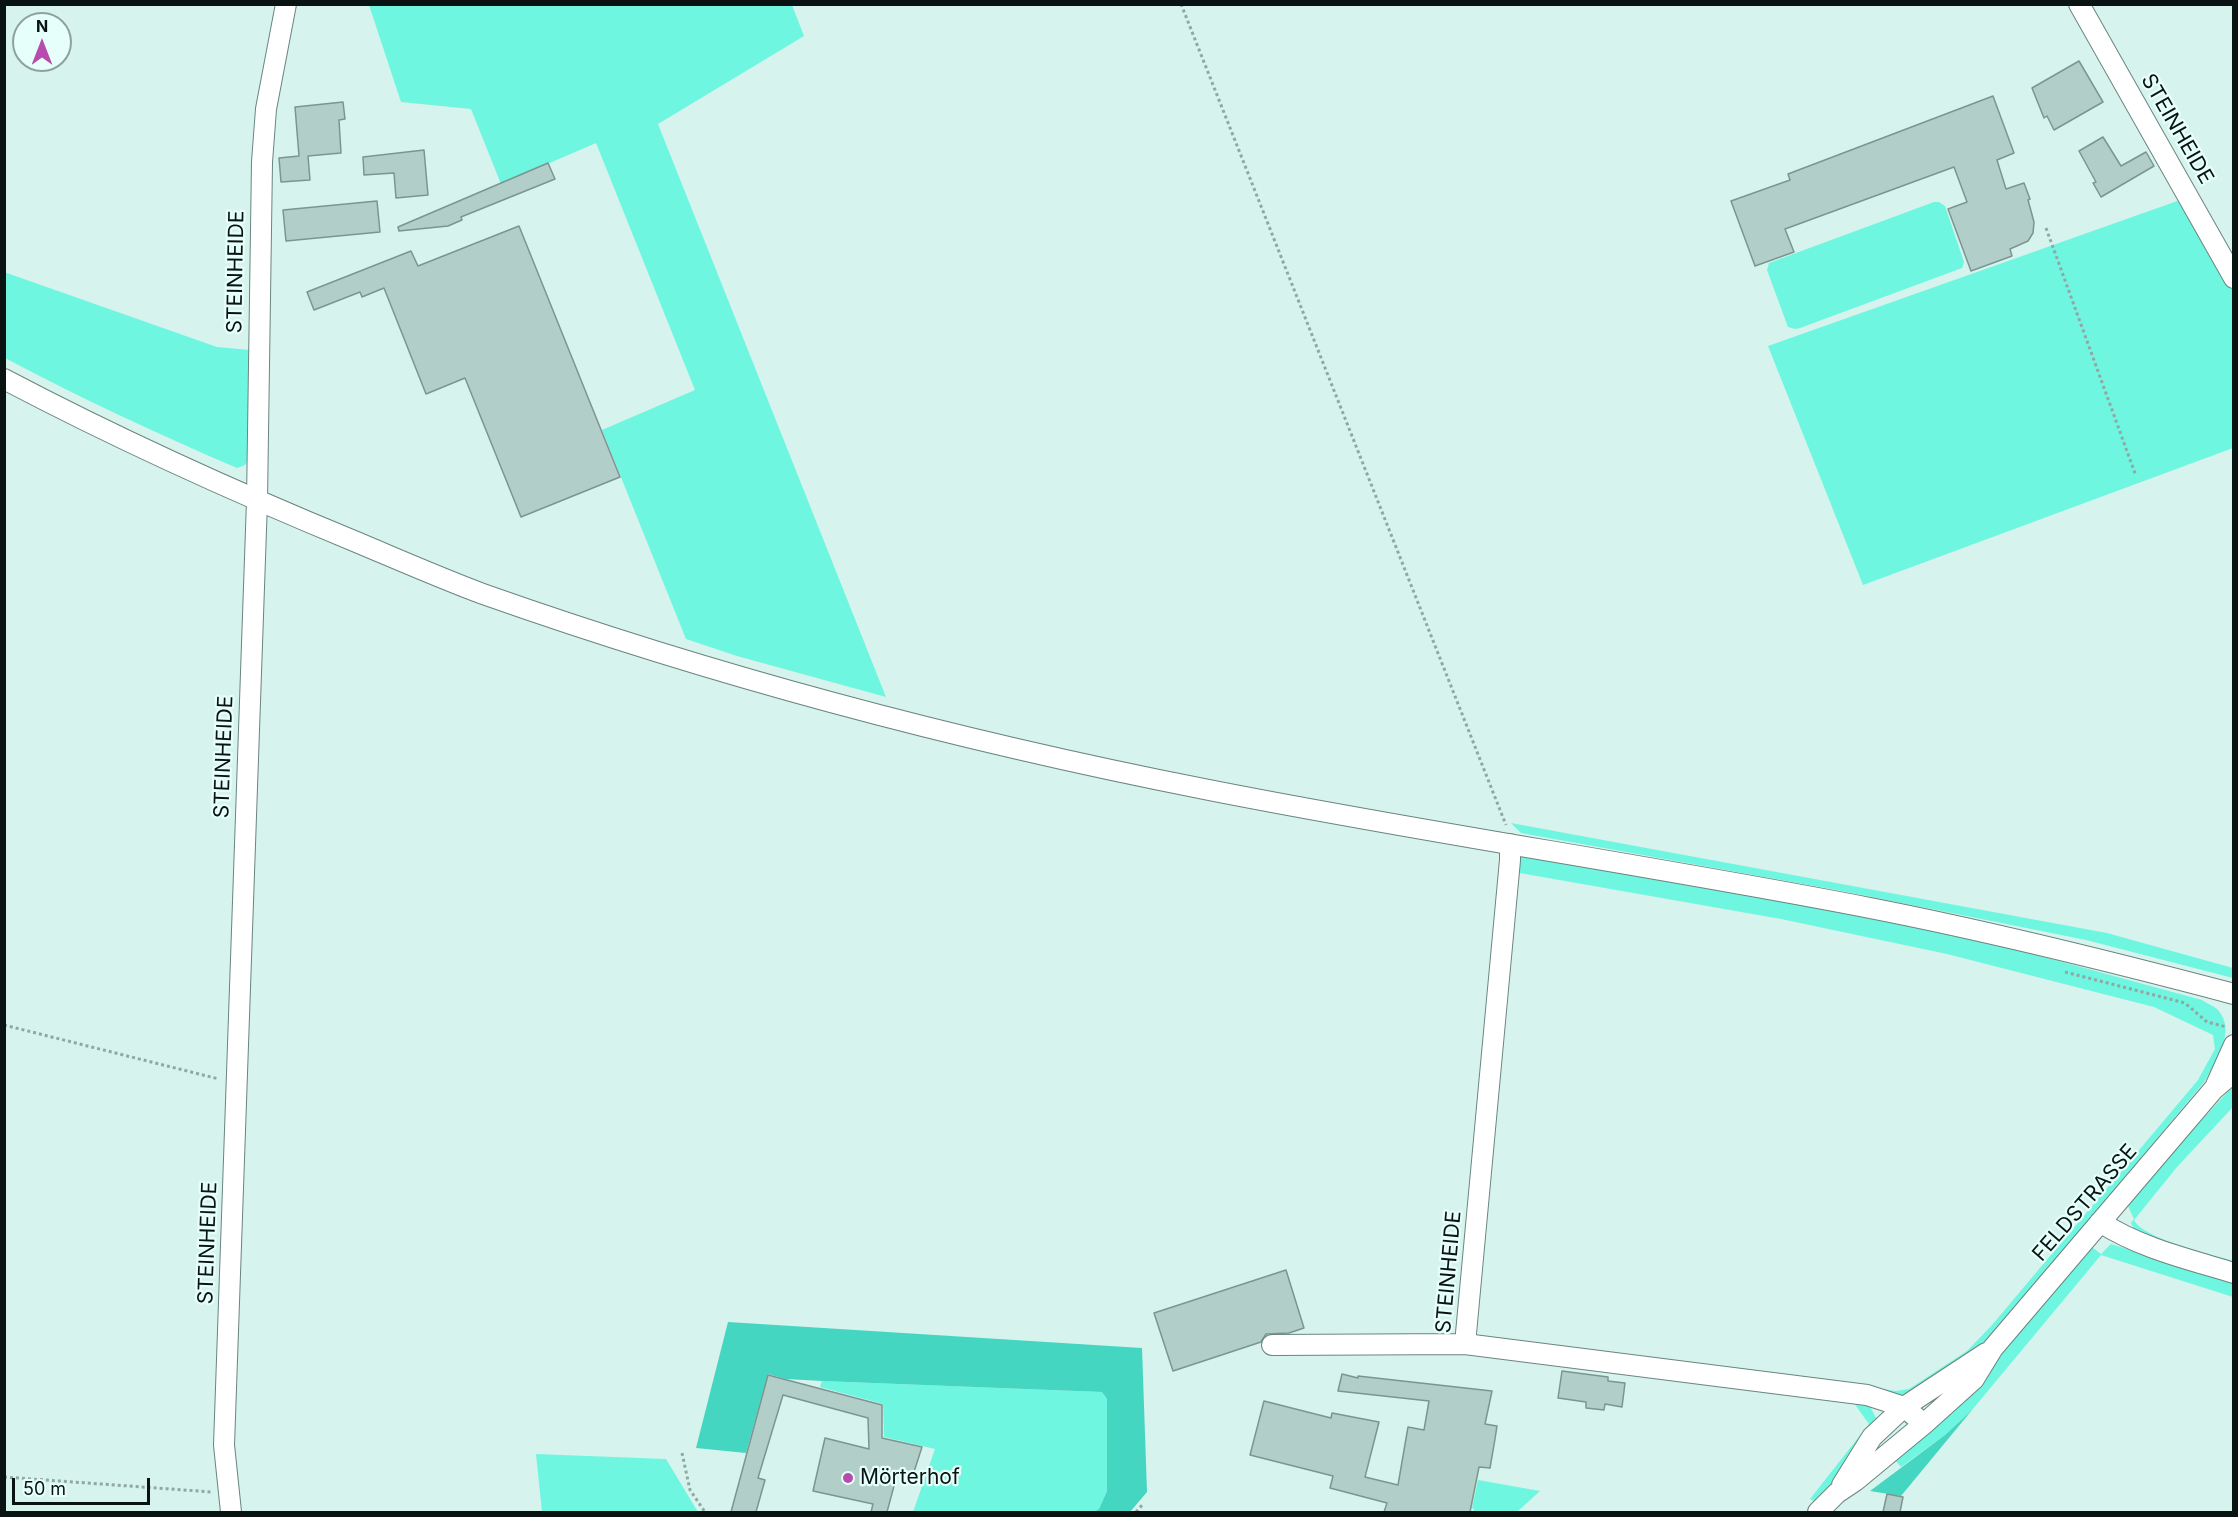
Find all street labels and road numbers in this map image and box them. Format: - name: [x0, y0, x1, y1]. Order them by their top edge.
- street label: STEINHEIDE: [2135, 70, 2219, 188]
- street label: STEINHEIDE: [222, 210, 250, 334]
- street label: STEINHEIDE: [209, 695, 239, 819]
- street label: FELDSTRASSE: [2027, 1139, 2143, 1267]
- street label: STEINHEIDE: [193, 1181, 223, 1305]
- street label: STEINHEIDE: [1431, 1210, 1467, 1334]

